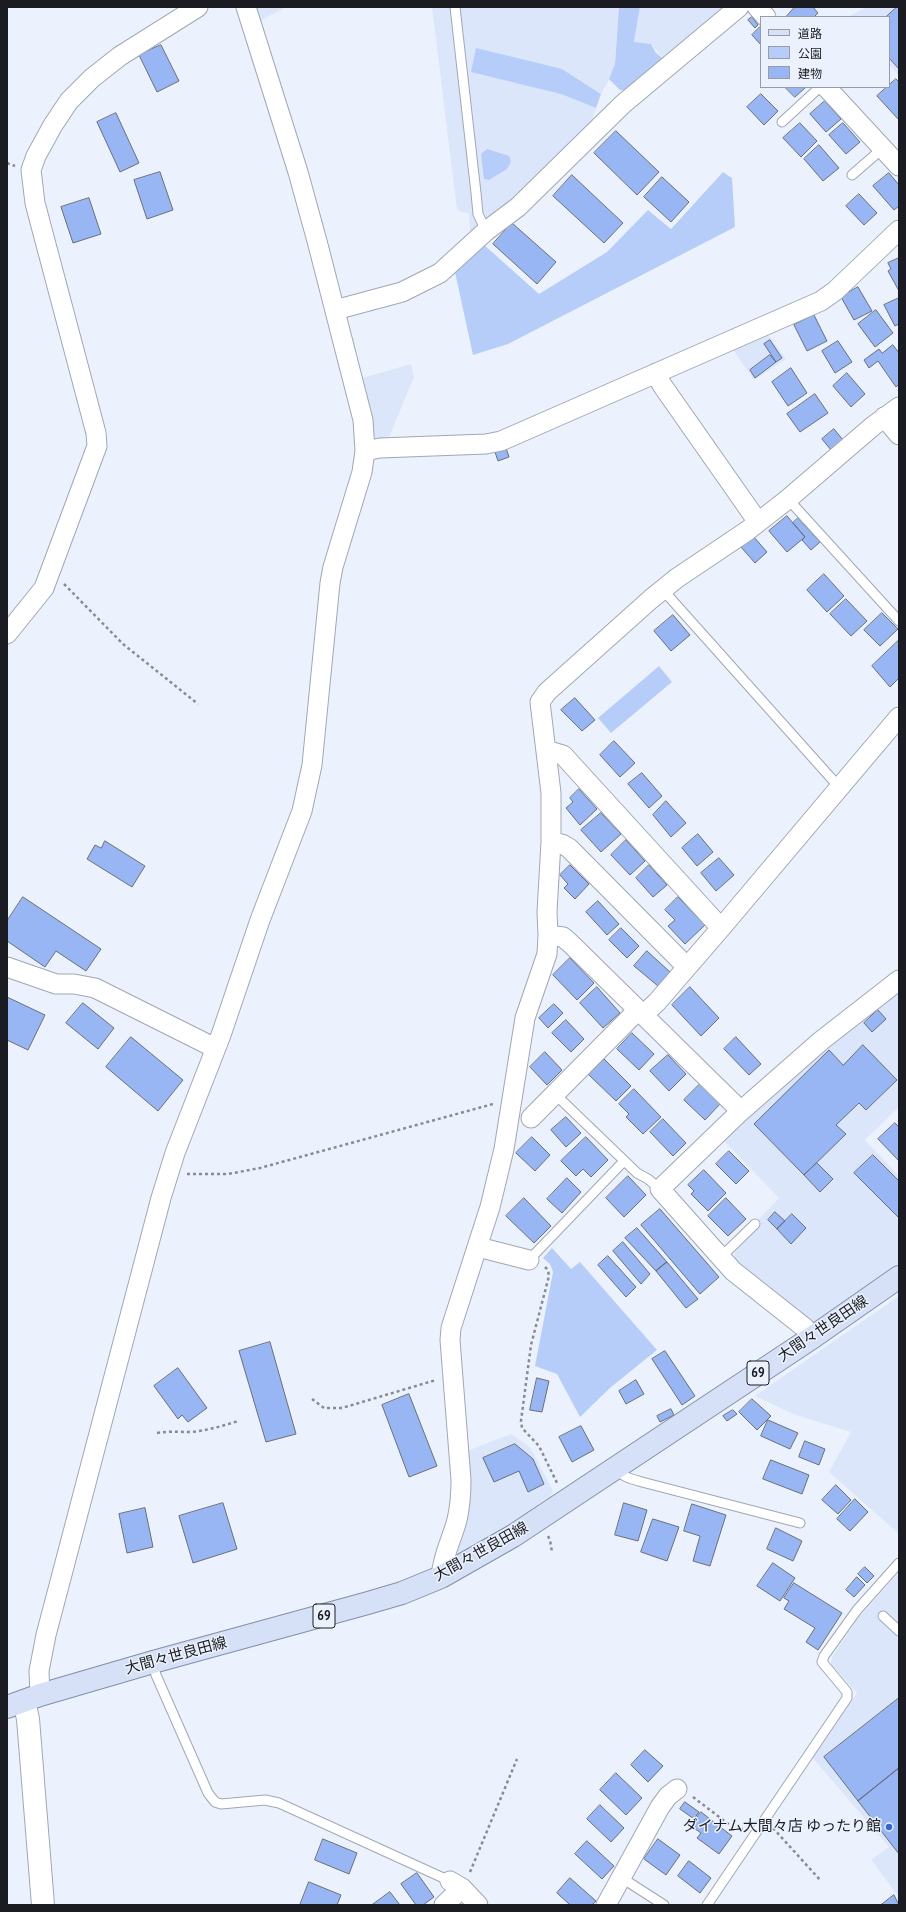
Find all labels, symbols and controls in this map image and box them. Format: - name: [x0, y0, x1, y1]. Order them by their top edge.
- legend: [760, 16, 890, 88]
- text: 道路: [798, 26, 822, 41]
- text: 公園: [798, 46, 822, 61]
- text: 建物: [798, 66, 822, 81]
- street label: 大間々世良田線: [774, 1292, 872, 1366]
- road number: 69: [747, 1361, 769, 1385]
- street label: 大間々世良田線: [431, 1519, 531, 1585]
- road number: 69: [313, 1604, 335, 1628]
- street label: 大間々世良田線: [123, 1634, 229, 1678]
- place label: ダイナム大間々店 ゆったり館: [683, 1818, 881, 1836]
- marker: ダイナム大間々店 ゆったり館: [884, 1822, 894, 1832]

